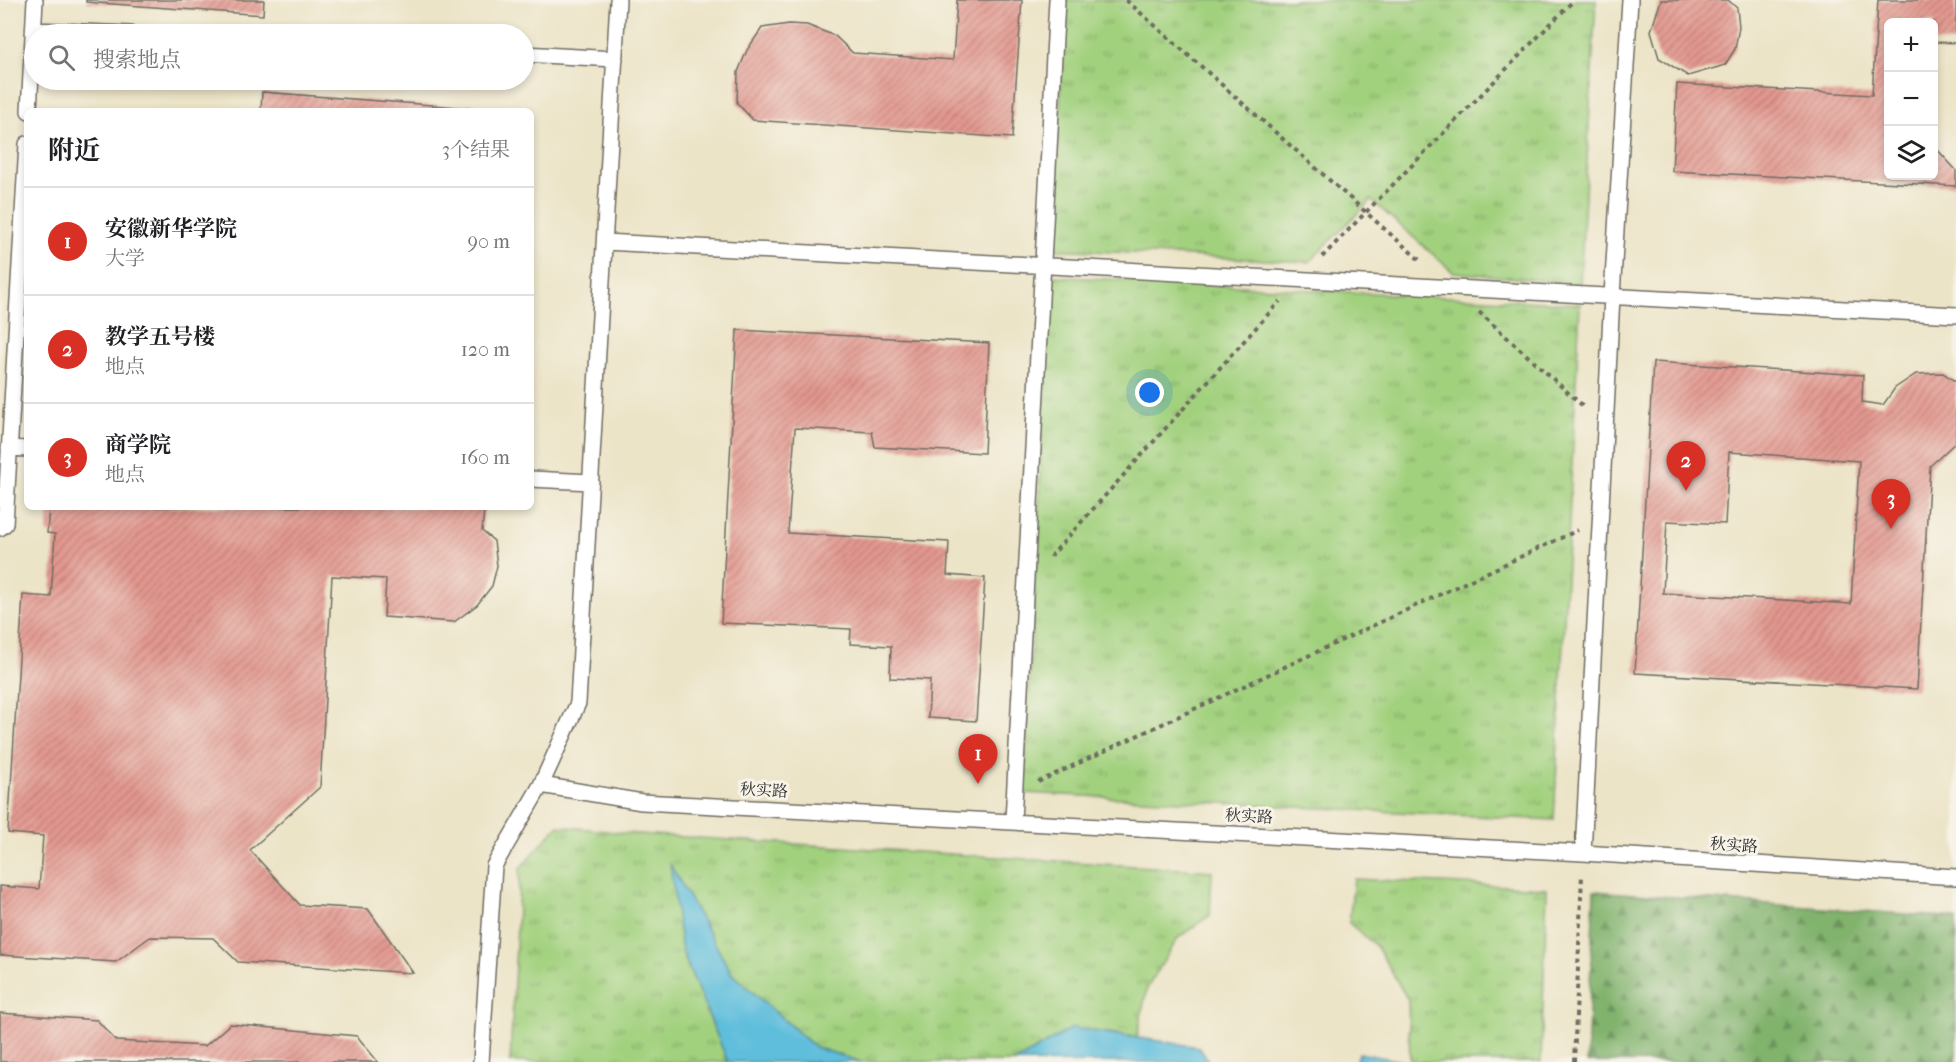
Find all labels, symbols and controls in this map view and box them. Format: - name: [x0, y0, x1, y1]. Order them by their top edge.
- map controls: [1884, 18, 1938, 180]
- button: +: [1884, 18, 1938, 72]
- search box: [24, 24, 534, 90]
- icon: search: [45, 41, 78, 74]
- text: 搜索地点: [93, 47, 181, 73]
- button: −: [1884, 72, 1938, 126]
- button: layers: [1884, 126, 1938, 180]
- text: 附近: [48, 135, 100, 166]
- text: 3个结果: [442, 138, 510, 161]
- text: 安徽新华学院: [105, 216, 237, 242]
- text: 1: [64, 230, 71, 253]
- text: 90 m: [468, 230, 510, 253]
- text: 大学: [105, 247, 145, 270]
- text: 教学五号楼: [105, 324, 215, 350]
- text: 2: [62, 338, 73, 361]
- text: 120 m: [461, 338, 510, 361]
- text: 地点: [105, 355, 145, 378]
- your location: [1135, 378, 1164, 407]
- text: 商学院: [105, 432, 171, 458]
- pin: 2: [1666, 442, 1706, 491]
- text: 3: [63, 446, 72, 469]
- text: 160 m: [460, 446, 510, 469]
- text: 地点: [105, 463, 145, 486]
- pin: 3: [1872, 480, 1910, 529]
- pin: 1: [958, 734, 998, 784]
- street label: 秋实路: [740, 779, 788, 801]
- street label: 秋实路: [1225, 805, 1273, 827]
- street label: 秋实路: [1709, 834, 1759, 856]

